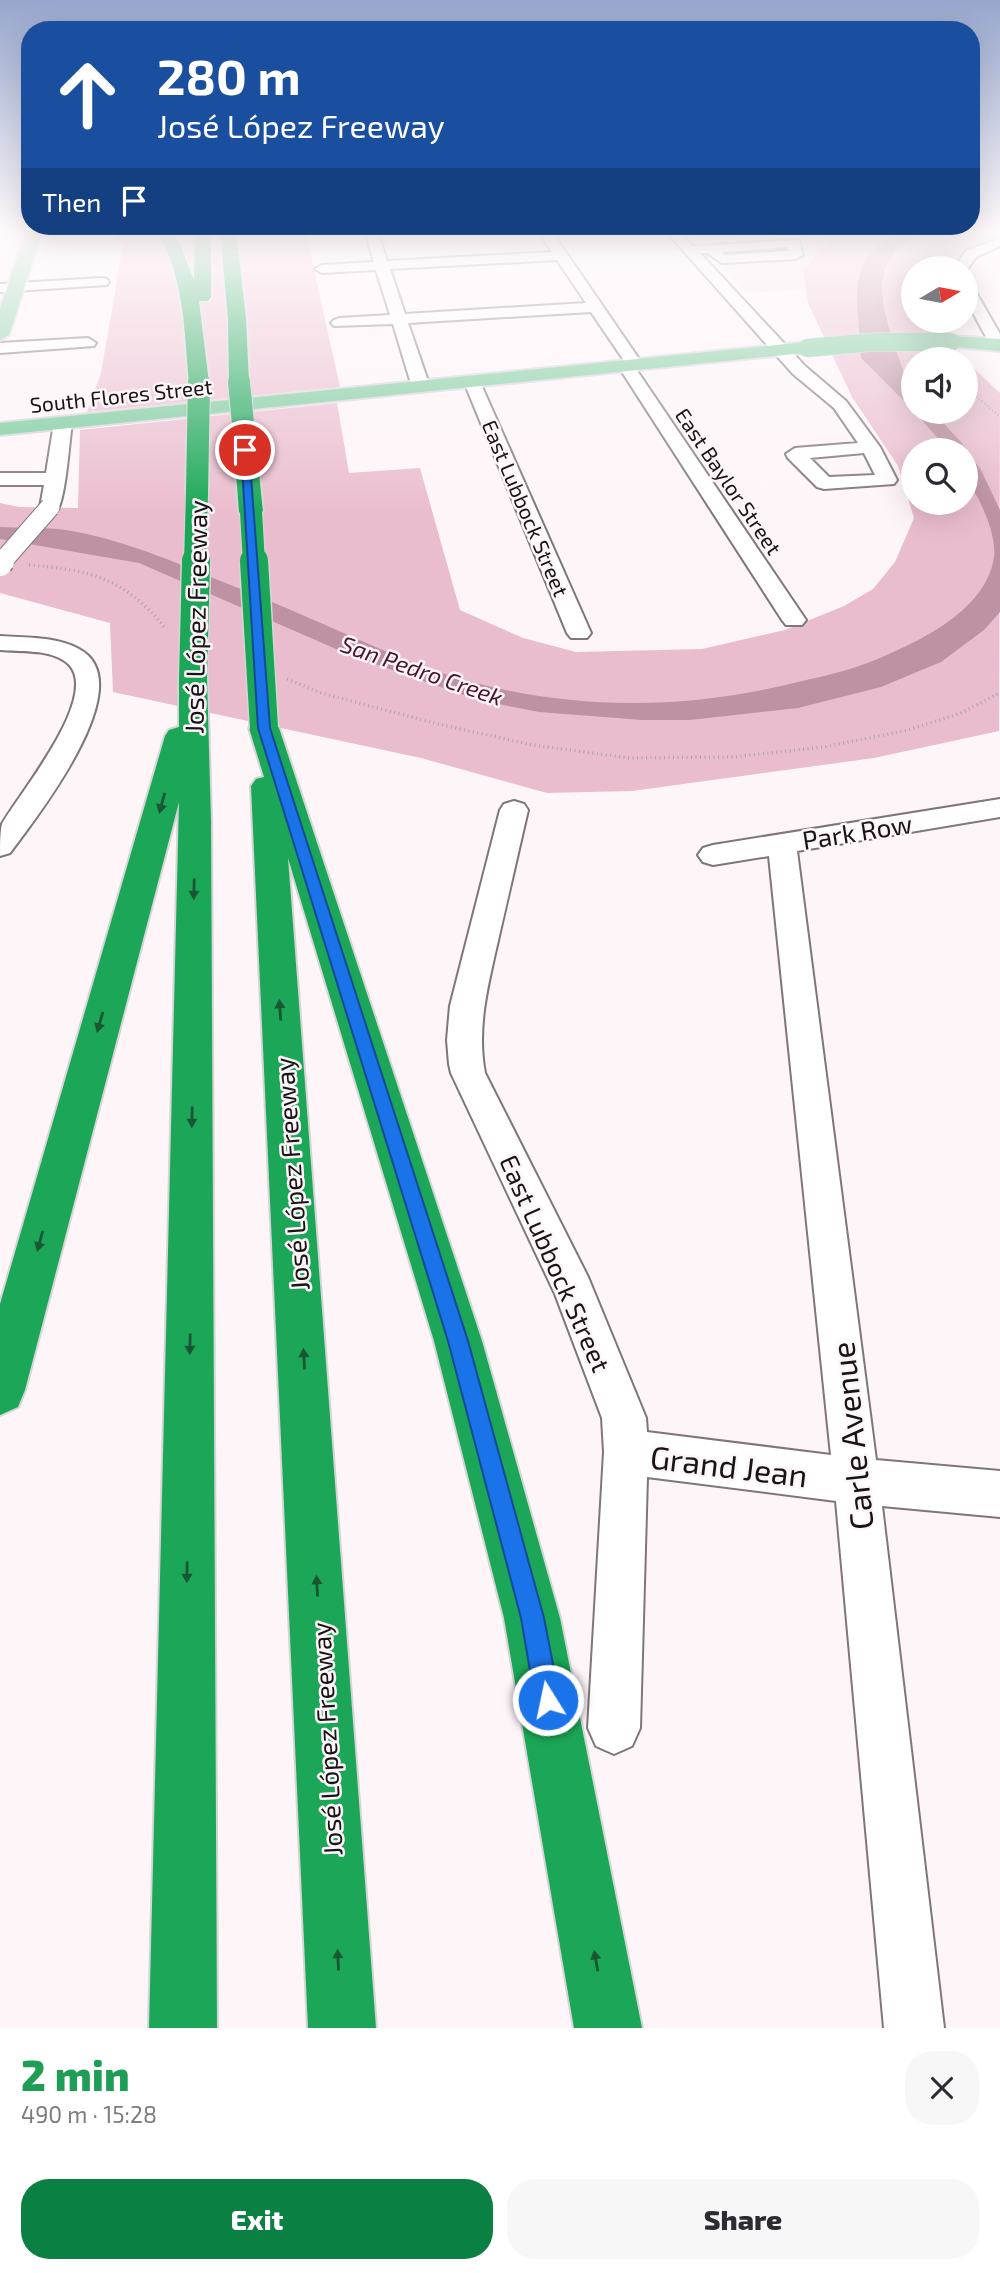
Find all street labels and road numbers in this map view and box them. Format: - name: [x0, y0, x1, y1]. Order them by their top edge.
- street label: South Flores Street: [29, 373, 213, 417]
- street label: East Baylor Street: [671, 403, 787, 559]
- street label: East Lubbock Street: [478, 416, 574, 600]
- street label: José López Freeway: [177, 500, 213, 734]
- street label: Park Row: [800, 807, 914, 855]
- street label: José López Freeway: [267, 1056, 315, 1292]
- street label: East Lubbock Street: [494, 1150, 618, 1376]
- street label: Carle Avenue: [822, 1340, 880, 1532]
- street label: Grand Jean: [648, 1437, 810, 1493]
- street label: José López Freeway: [304, 1621, 348, 1857]

